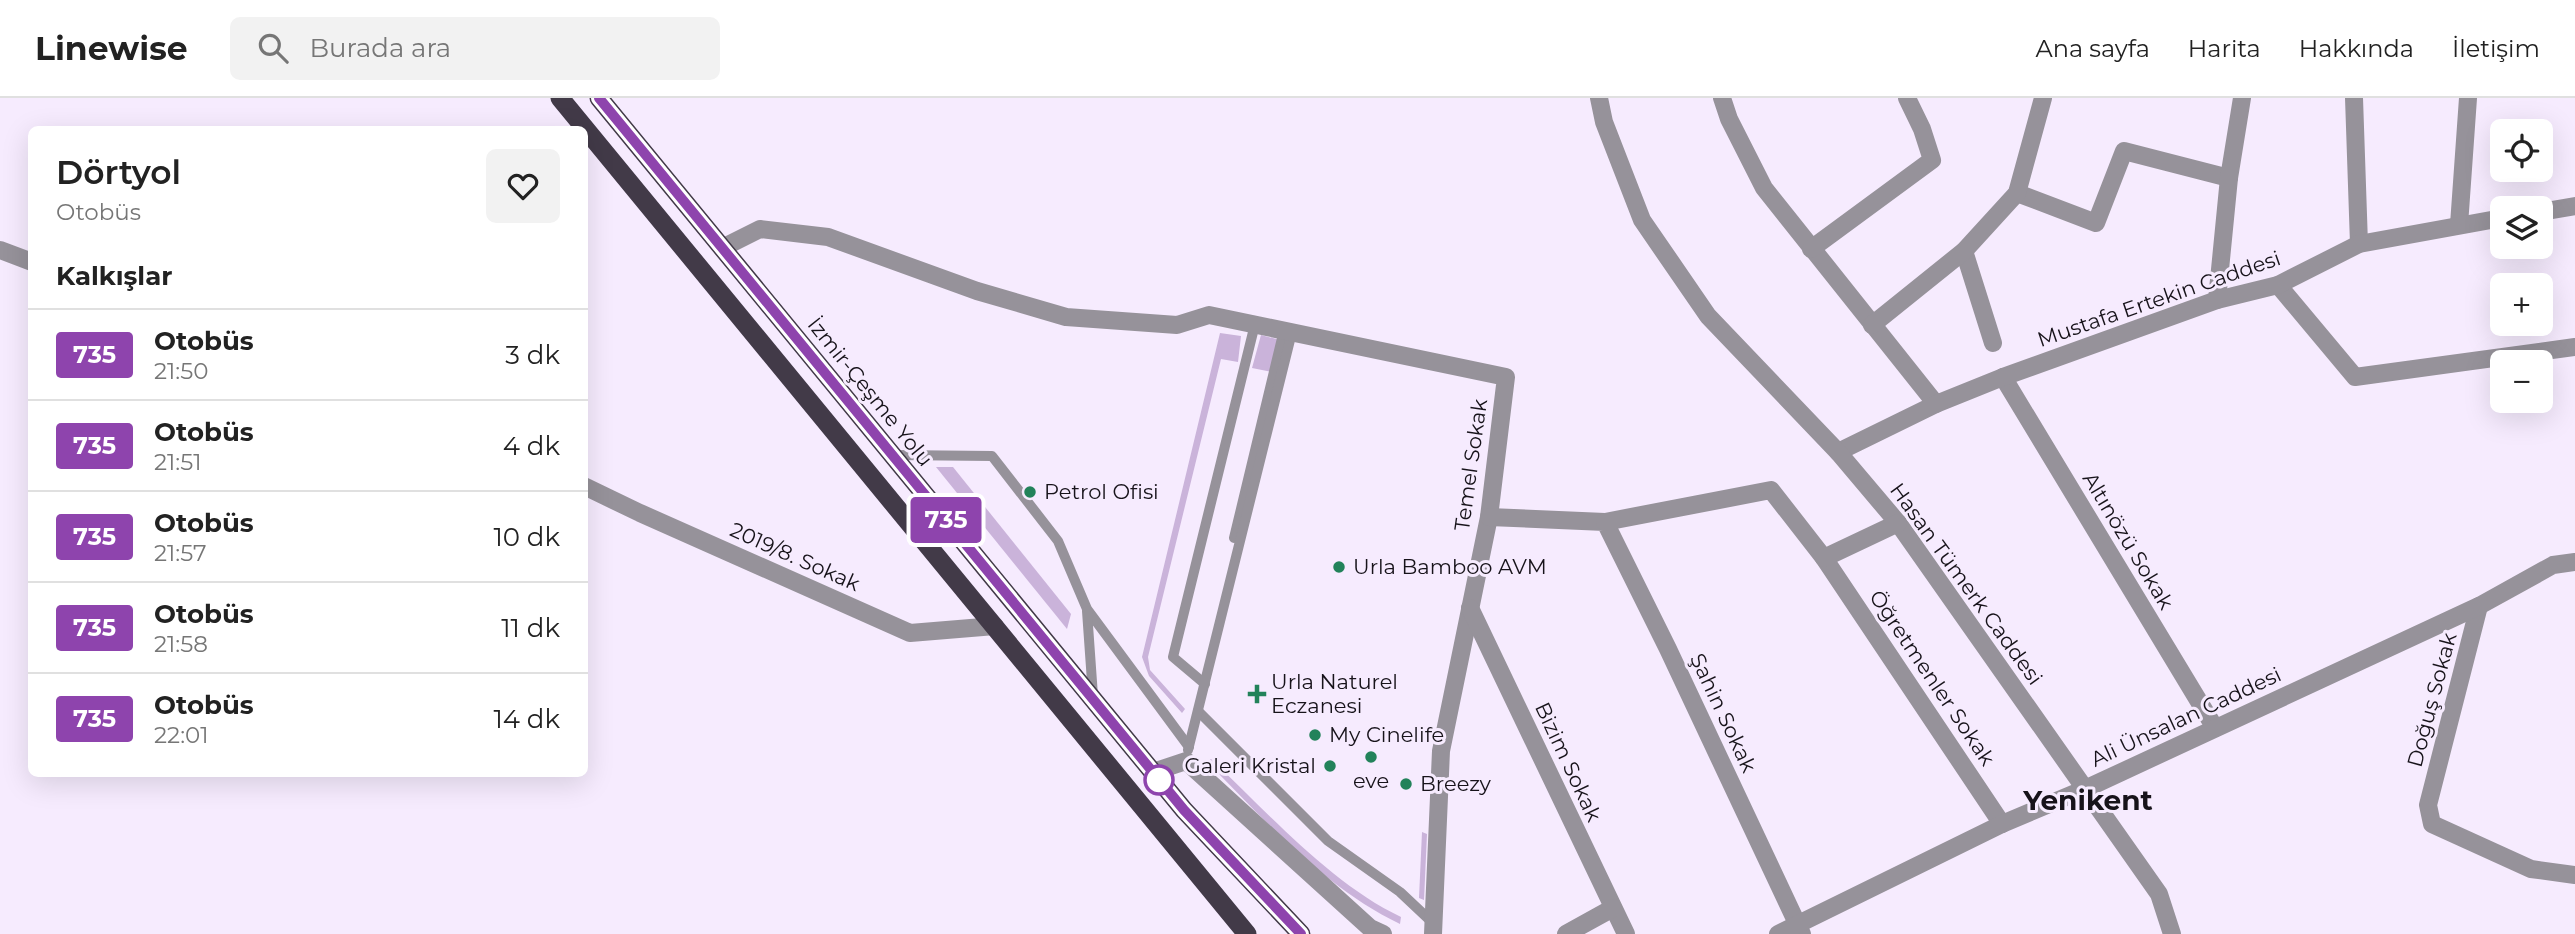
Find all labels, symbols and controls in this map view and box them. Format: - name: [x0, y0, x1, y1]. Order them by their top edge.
- search box: [230, 17, 720, 80]
- text: Linewise: [35, 28, 188, 68]
- icon: search: [254, 29, 292, 67]
- text: Burada ara: [310, 32, 451, 64]
- text: Ana sayfa: [2035, 34, 2150, 63]
- text: Harita: [2188, 34, 2261, 63]
- text: Hakkında: [2299, 34, 2414, 63]
- text: İletişim: [2452, 34, 2540, 63]
- map controls: [2490, 119, 2553, 413]
- button: locate: [2490, 119, 2553, 182]
- button: heart: [486, 149, 560, 223]
- text: Dörtyol: [56, 152, 181, 192]
- button: layers: [2490, 196, 2553, 259]
- text: Otobüs: [56, 198, 141, 226]
- street label: Mustafa Ertekin Caddesi: [2034, 245, 2284, 352]
- text: Kalkışlar: [56, 260, 172, 292]
- button: +: [2490, 273, 2553, 336]
- street label: İzmir-Çeşme Yolu: [803, 312, 938, 471]
- text: Otobüs: [154, 325, 254, 357]
- text: 3 dk: [505, 339, 560, 371]
- text: 735: [73, 340, 116, 369]
- button: −: [2490, 350, 2553, 413]
- text: 21:50: [154, 357, 209, 385]
- street label: Temel Sokak: [1449, 397, 1492, 533]
- text: Otobüs: [154, 416, 254, 448]
- text: 4 dk: [503, 430, 560, 462]
- text: 735: [73, 431, 116, 460]
- text: 21:51: [154, 448, 202, 476]
- street label: Altınözü Sokak: [2078, 468, 2179, 614]
- street label: Hasan Tümerk Caddesi: [1885, 478, 2048, 689]
- place label: Petrol Ofisi: [1044, 479, 1159, 504]
- marker: Petrol Ofisi: [1022, 484, 1038, 500]
- line badge: 735: [906, 497, 986, 543]
- text: 735: [925, 505, 967, 534]
- text: Otobüs: [154, 507, 254, 539]
- street label: 2019/8. Sokak: [727, 517, 864, 596]
- text: 10 dk: [493, 521, 560, 553]
- text: 735: [73, 522, 116, 551]
- text: 21:57: [154, 539, 207, 567]
- place label: Urla Bamboo AVM: [1353, 554, 1547, 579]
- marker: Urla Bamboo AVM: [1331, 559, 1347, 575]
- street label: Öğretmenler Sokak: [1864, 585, 2001, 771]
- text: Otobüs: [154, 598, 254, 630]
- text: 11 dk: [501, 612, 560, 644]
- text: 735: [73, 613, 116, 642]
- street label: Doğuş Sokak: [2402, 629, 2462, 770]
- text: 21:58: [154, 630, 208, 658]
- street label: Şahin Sokak: [1685, 649, 1762, 777]
- street label: Ali Ünsalan Caddesi: [2087, 661, 2285, 772]
- place label: Urla Naturel Eczanesi: [1271, 669, 1398, 718]
- marker: Urla Naturel Eczanesi: [1249, 686, 1265, 702]
- text: Otobüs: [154, 689, 254, 721]
- street label: Bizim Sokak: [1530, 698, 1607, 826]
- text: 14 dk: [493, 703, 560, 735]
- text: 735: [73, 704, 116, 733]
- text: 22:01: [154, 721, 209, 749]
- place label: My Cinelife: [1329, 722, 1444, 747]
- marker: My Cinelife: [1307, 727, 1323, 743]
- marker: eve: [1363, 749, 1379, 765]
- place label: Galeri Kristal: [1185, 753, 1316, 778]
- marker: Galeri Kristal: [1322, 758, 1338, 774]
- unlabelled marker: [1144, 765, 1174, 795]
- place label: eve: [1353, 768, 1389, 793]
- place label: Breezy: [1420, 771, 1492, 796]
- marker: Breezy: [1398, 776, 1414, 792]
- district label: Yenikent: [2022, 783, 2153, 817]

